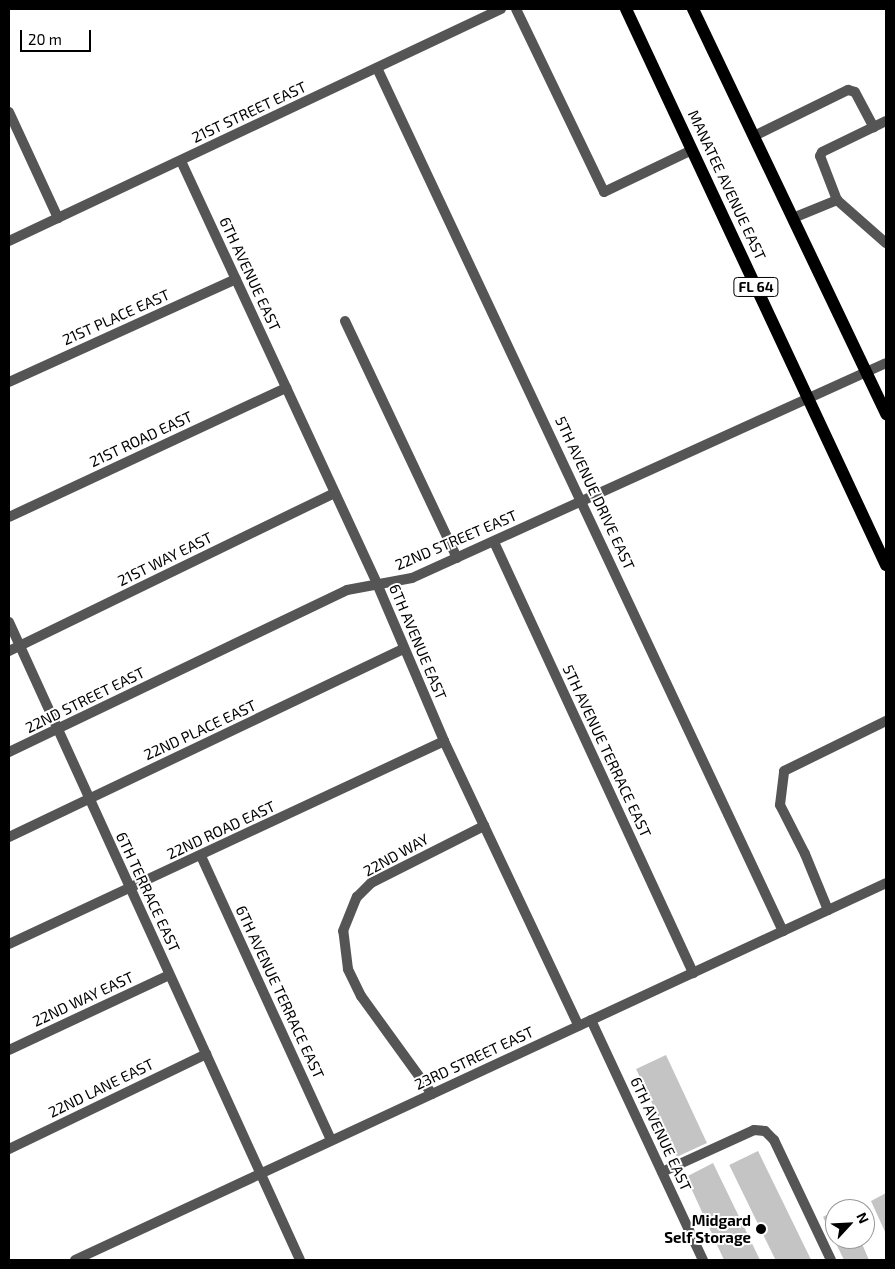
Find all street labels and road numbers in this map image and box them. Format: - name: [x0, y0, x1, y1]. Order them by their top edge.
- street label: 21ST STREET EAST: [189, 77, 309, 147]
- street label: MANATEE AVENUE EAST: [684, 107, 770, 263]
- street label: 6TH AVENUE EAST: [216, 214, 284, 334]
- road number: FL 64: [732, 276, 780, 298]
- street label: 21ST PLACE EAST: [59, 285, 173, 349]
- street label: 21ST ROAD EAST: [87, 407, 195, 471]
- street label: 5TH AVENUE DRIVE EAST: [551, 413, 639, 573]
- street label: 22ND STREET EAST: [392, 506, 520, 574]
- street label: 21ST WAY EAST: [114, 528, 216, 590]
- street label: 6TH AVENUE EAST: [385, 581, 451, 703]
- street label: 5TH AVENUE TERRACE EAST: [559, 662, 655, 840]
- street label: 22ND STREET EAST: [22, 663, 148, 737]
- street label: 22ND PLACE EAST: [141, 696, 259, 764]
- street label: 22ND ROAD EAST: [164, 797, 278, 863]
- street label: 6TH TERRACE EAST: [112, 829, 184, 955]
- street label: 22ND WAY: [360, 830, 432, 880]
- street label: 6TH AVENUE TERRACE EAST: [232, 902, 328, 1082]
- street label: 22ND WAY EAST: [29, 968, 137, 1030]
- street label: 23RD STREET EAST: [412, 1022, 536, 1094]
- street label: 22ND LANE EAST: [45, 1055, 157, 1121]
- street label: 6TH AVENUE EAST: [627, 1074, 695, 1194]

